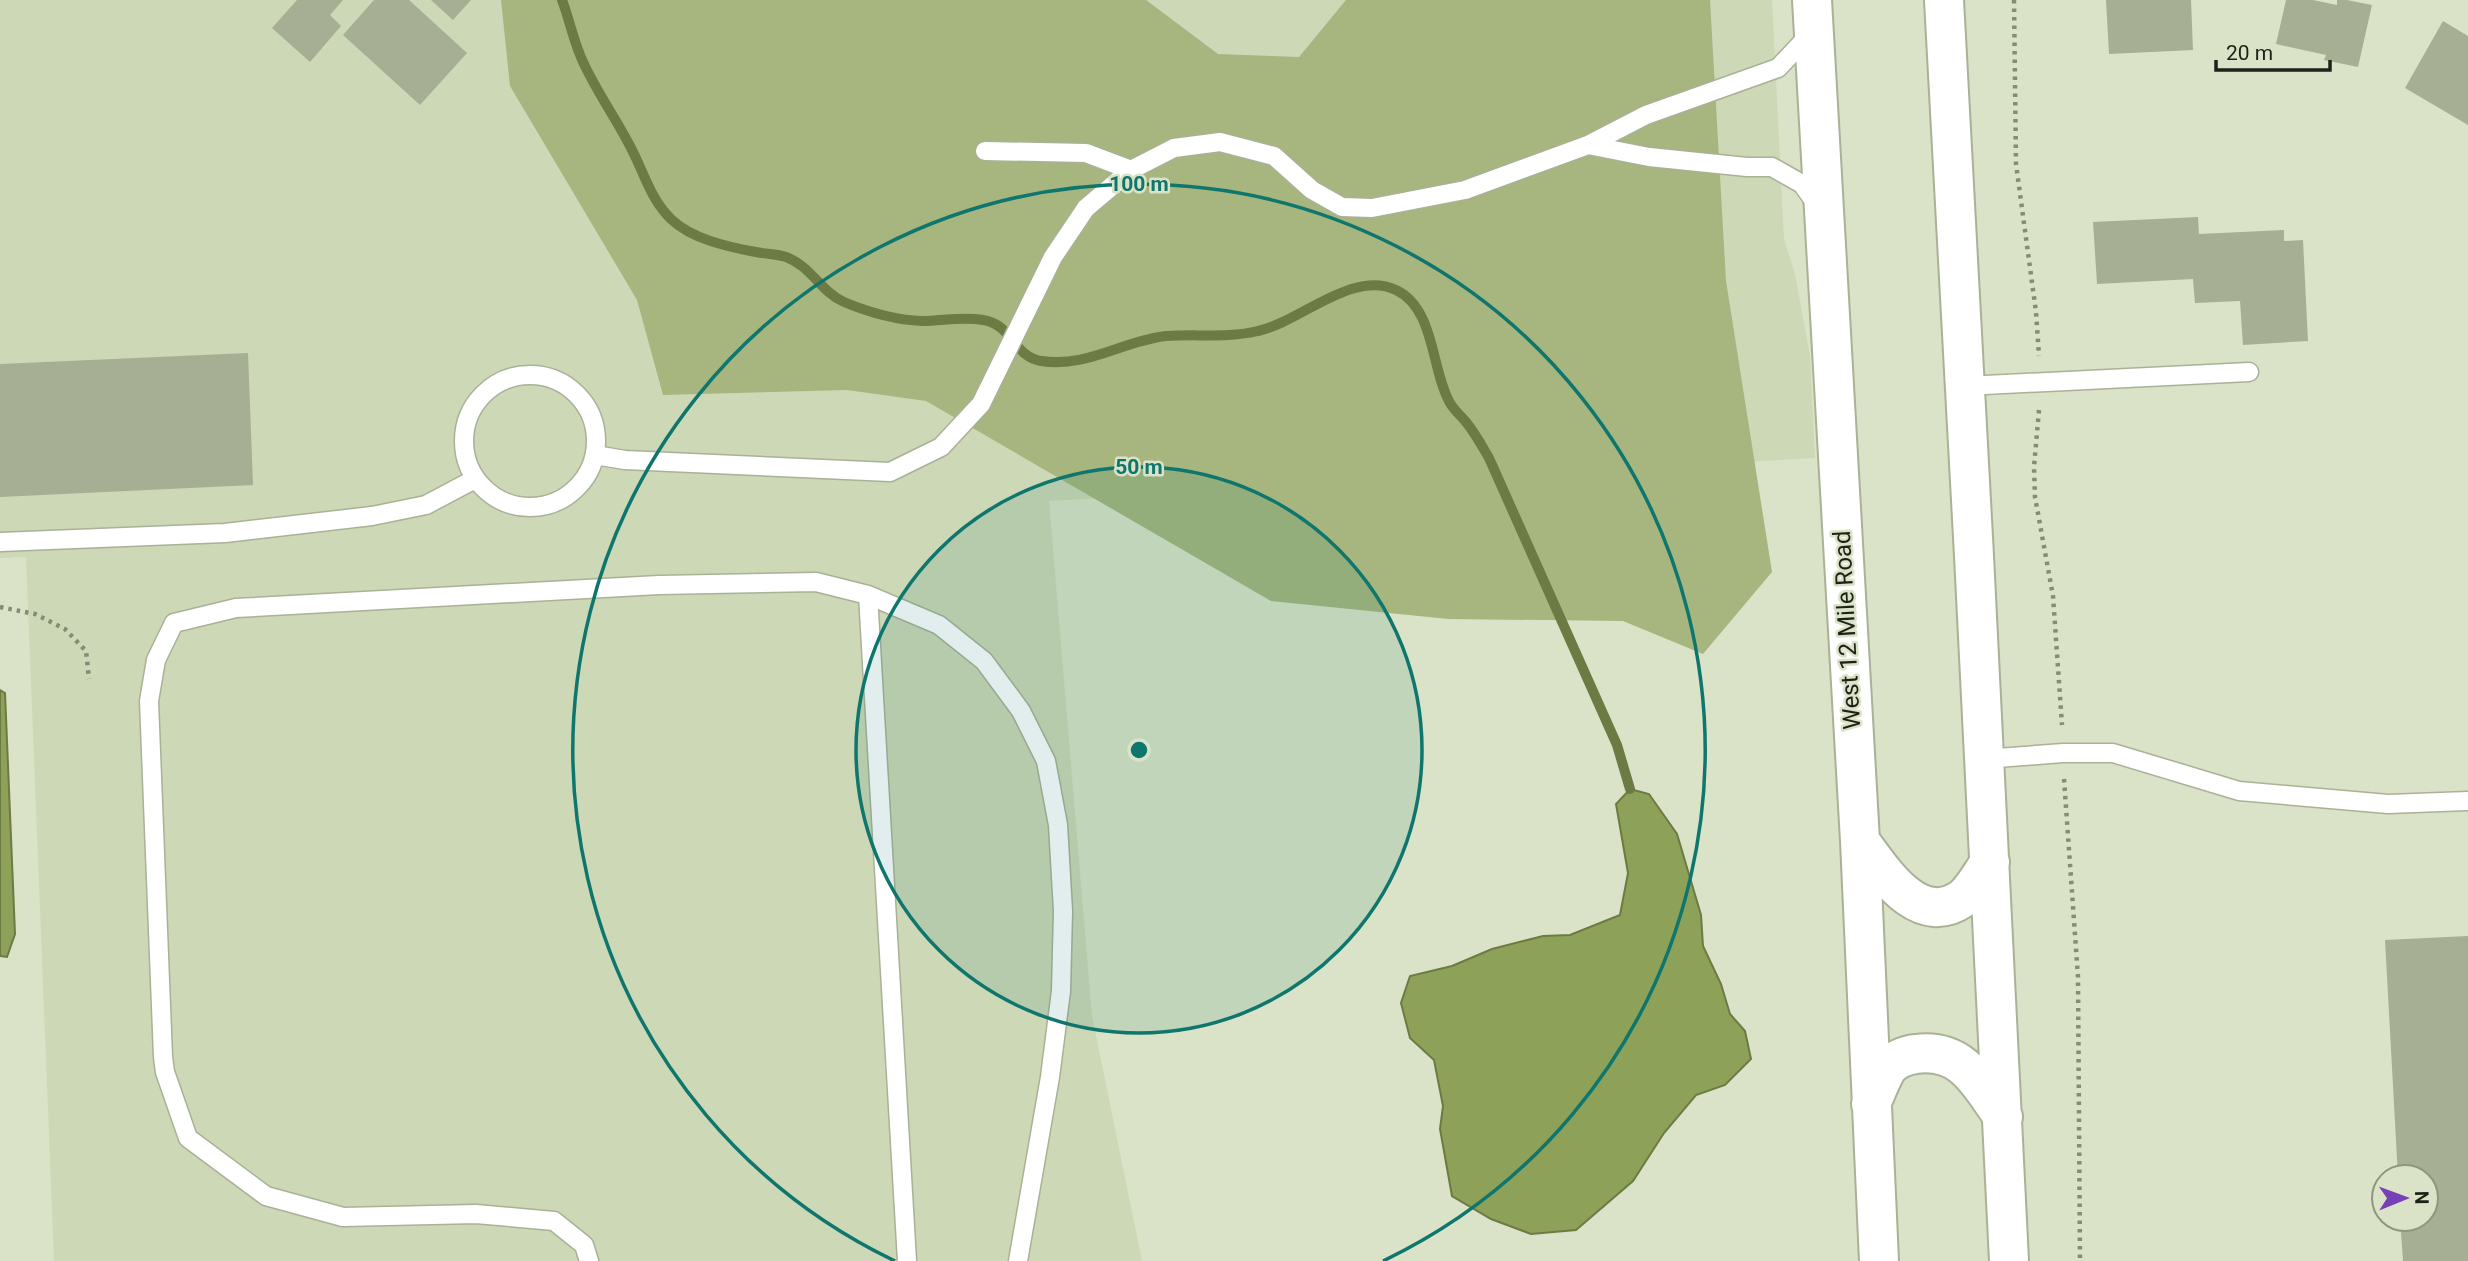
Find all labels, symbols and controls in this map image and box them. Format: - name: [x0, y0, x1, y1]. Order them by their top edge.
- scale bar: [2216, 28, 2330, 72]
- text: 20 m: [2226, 41, 2273, 65]
- text: 100 m: [1109, 172, 1169, 196]
- text: 50 m: [1115, 455, 1163, 479]
- street label: West 12 Mile Road: [1828, 530, 1866, 730]
- centre of rings: [1127, 738, 1151, 762]
- north arrow: [2370, 1163, 2440, 1233]
- text: N: [2410, 1191, 2433, 1205]

